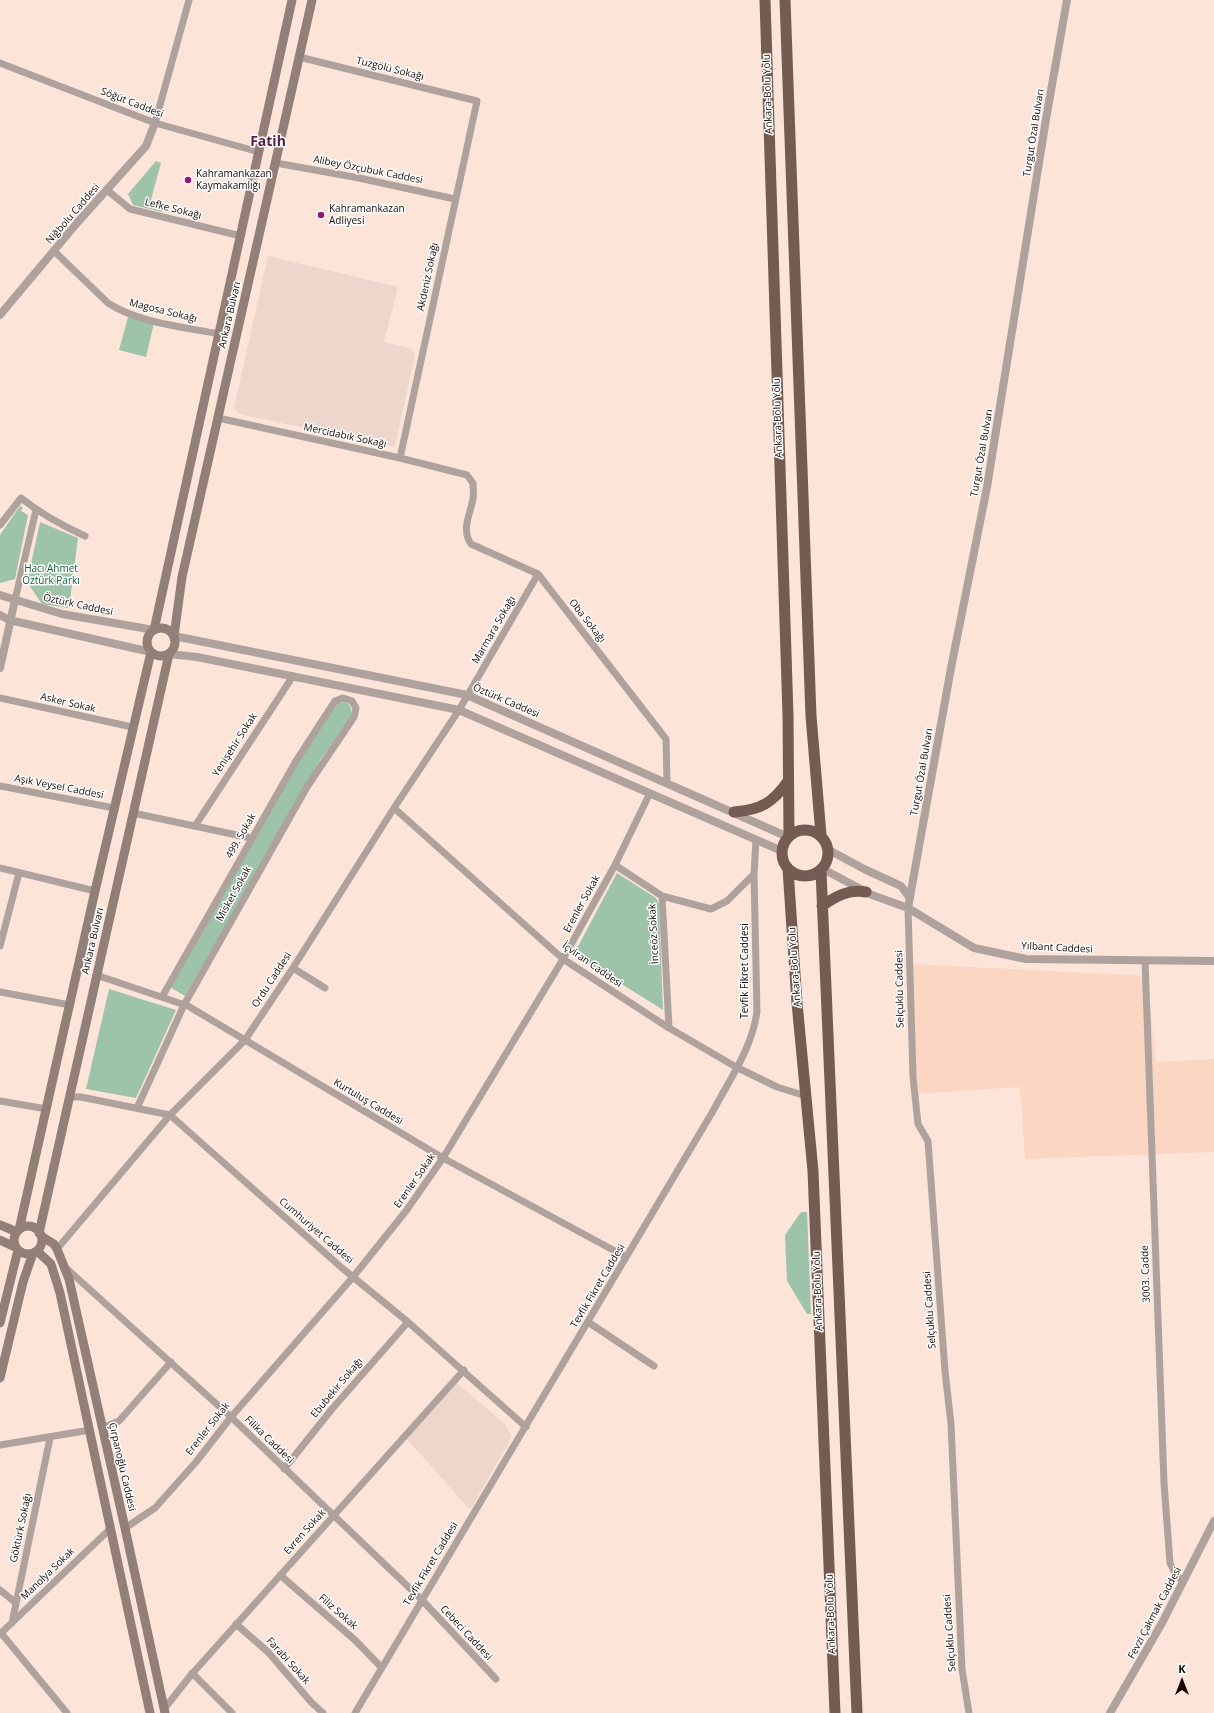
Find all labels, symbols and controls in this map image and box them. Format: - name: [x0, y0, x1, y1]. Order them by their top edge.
- street label: Ankara-Bolu Yolu: [761, 54, 775, 134]
- street label: Tuzgölü Sokağı: [355, 55, 425, 83]
- street label: Söğüt Caddesi: [99, 86, 165, 120]
- street label: Turgut Özal Bulvarı: [1021, 88, 1047, 178]
- district label: Fatih: [250, 134, 286, 150]
- street label: Alibey Özçubuk Caddesi: [312, 154, 424, 186]
- place label: Kahramankazan Kaymakamlığı: [196, 168, 272, 192]
- marker: Kahramankazan Kaymakamlığı: [183, 175, 193, 185]
- street label: Niğbolu Caddesi: [44, 181, 102, 247]
- street label: Lefke Sokağı: [143, 196, 203, 222]
- place label: Kahramankazan Adliyesi: [329, 203, 405, 226]
- marker: Kahramankazan Adliyesi: [316, 210, 326, 220]
- street label: Akdeniz Sokağı: [415, 242, 441, 312]
- street label: Ankara Bulvarı: [217, 281, 243, 349]
- street label: Magosa Sokağı: [128, 297, 198, 325]
- street label: Ankara-Bolu Yolu: [771, 378, 785, 458]
- street label: Turgut Özal Bulvarı: [968, 408, 996, 498]
- street label: Mercidabık Sokağı: [302, 421, 388, 451]
- park label: Hacı Ahmet Öztürk Parkı: [22, 563, 80, 586]
- street label: Öztürk Caddesi: [42, 592, 114, 618]
- street label: Marmara Sokağı: [470, 594, 518, 666]
- street label: Oba Sokağı: [566, 597, 608, 645]
- street label: Öztürk Caddesi: [471, 682, 541, 720]
- street label: Asker Sokak: [39, 691, 97, 715]
- street label: Yenişehir Sokak: [210, 711, 260, 779]
- street label: Turgut Özal Bulvarı: [908, 727, 936, 817]
- street label: Aşık Veysel Caddesi: [13, 772, 105, 802]
- street label: 499. Sokak: [223, 811, 259, 861]
- street label: Misket Sokak: [214, 864, 254, 924]
- street label: Erenler Sokak: [561, 873, 603, 935]
- street label: İnceöz Sokak: [646, 904, 662, 964]
- street label: Ankara Bulvarı: [80, 907, 106, 975]
- street label: Tevfik Fikret Caddesi: [739, 923, 751, 1019]
- street label: Ankara-Bolu Yolu: [786, 927, 804, 1007]
- street label: İçviran Caddesi: [560, 940, 624, 990]
- street label: Yılbant Caddesi: [1021, 940, 1093, 956]
- street label: Ordu Caddesi: [250, 950, 294, 1010]
- street label: Selçuklu Caddesi: [893, 950, 907, 1028]
- street label: Kurtuluş Caddesi: [331, 1076, 405, 1128]
- street label: Erenler Sokak: [392, 1151, 438, 1211]
- street label: Cumhuriyet Caddesi: [276, 1196, 356, 1266]
- street label: Tevfik Fikret Caddesi: [568, 1242, 628, 1330]
- street label: 3003. Cadde: [1139, 1245, 1153, 1303]
- street label: Ankara-Bolu Yolu: [811, 1251, 825, 1331]
- street label: Selçuklu Caddesi: [921, 1271, 939, 1349]
- street label: Ebubekir Sokağı: [309, 1356, 365, 1420]
- street label: Erenler Sokak: [184, 1400, 232, 1458]
- street label: Filika Caddesi: [242, 1414, 296, 1466]
- street label: Çırpanoğlu Caddesi: [106, 1422, 138, 1512]
- street label: Göktürk Sokağı: [8, 1492, 34, 1564]
- street label: Evren Sokak: [282, 1507, 328, 1557]
- street label: Tevfik Fikret Caddesi: [401, 1520, 461, 1608]
- street label: Manolya Sokak: [19, 1545, 77, 1603]
- street label: Fevzi Çakmak Caddesi: [1126, 1565, 1184, 1661]
- street label: Ankara-Bolu Yolu: [824, 1574, 838, 1654]
- street label: Filiz Sokak: [316, 1592, 360, 1632]
- street label: Selçuklu Caddesi: [941, 1594, 959, 1672]
- street label: Cebeci Caddesi: [438, 1603, 494, 1663]
- street label: Farabi Sokak: [264, 1635, 312, 1687]
- north arrow: [1162, 1661, 1202, 1701]
- text: K: [1178, 1661, 1186, 1676]

